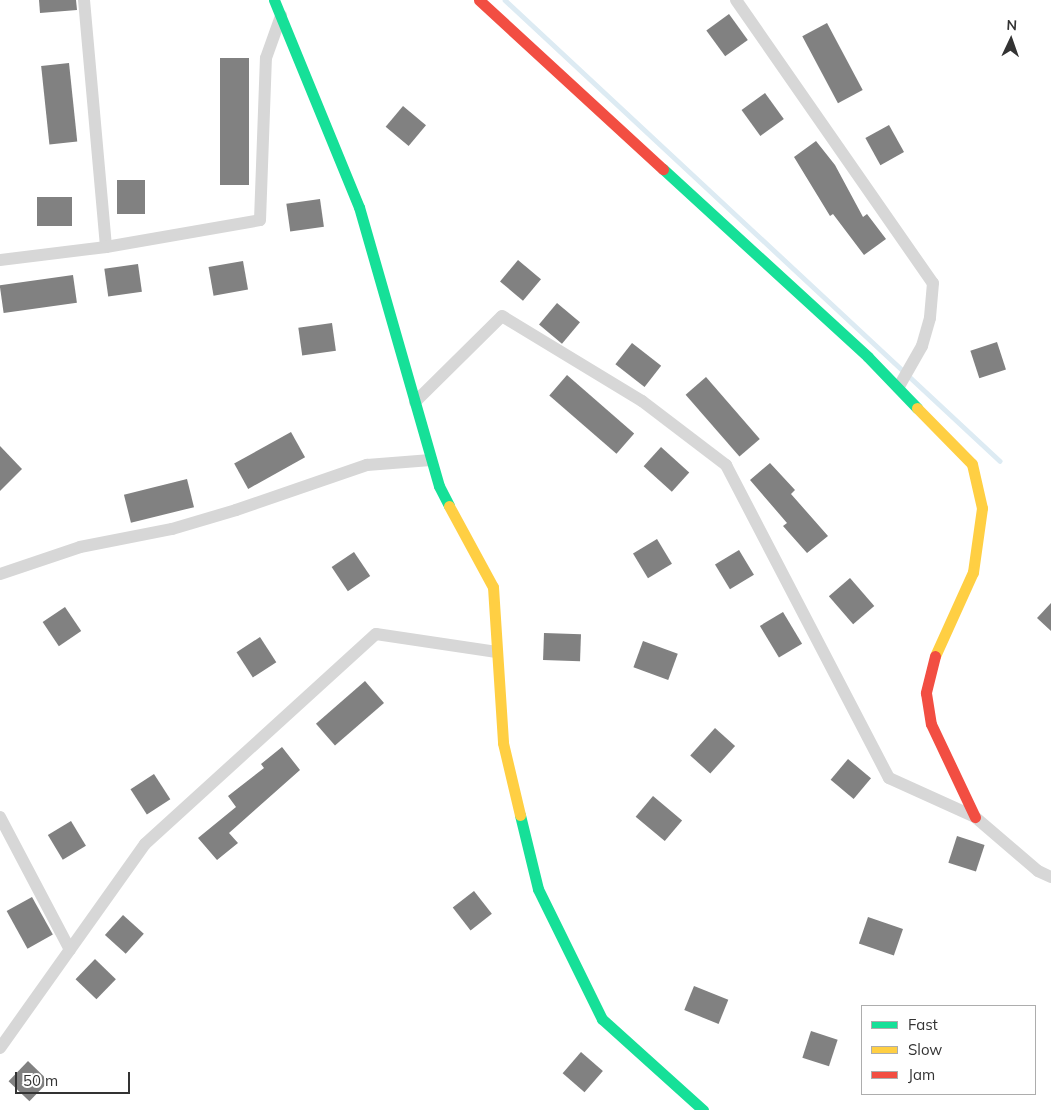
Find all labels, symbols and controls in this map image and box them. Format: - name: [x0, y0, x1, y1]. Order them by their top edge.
- north arrow: [986, 15, 1036, 65]
- text: N: [1006, 16, 1018, 34]
- legend: [861, 1005, 1036, 1095]
- text: Fast: [908, 1015, 938, 1034]
- text: Slow: [908, 1040, 942, 1059]
- scale bar: [18, 1062, 132, 1094]
- text: Jam: [908, 1065, 935, 1084]
- text: 50 m: [23, 1071, 58, 1090]

